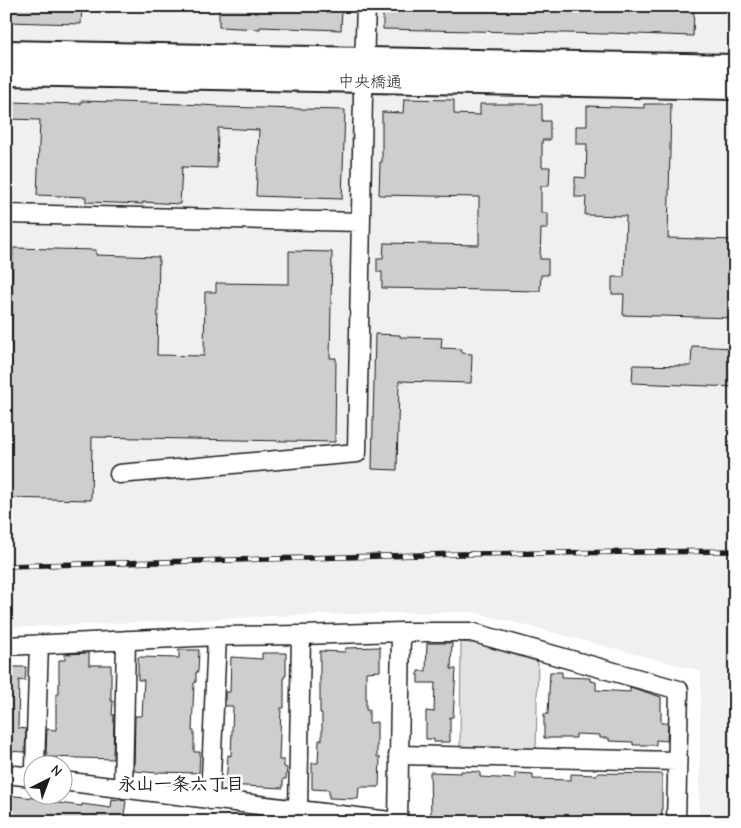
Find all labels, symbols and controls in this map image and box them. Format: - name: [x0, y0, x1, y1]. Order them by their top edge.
- street label: 中央橋通: [338, 72, 402, 92]
- north arrow: [22, 756, 72, 806]
- text: N: [47, 761, 65, 780]
- district label: 永山一条六丁目: [118, 774, 244, 795]

